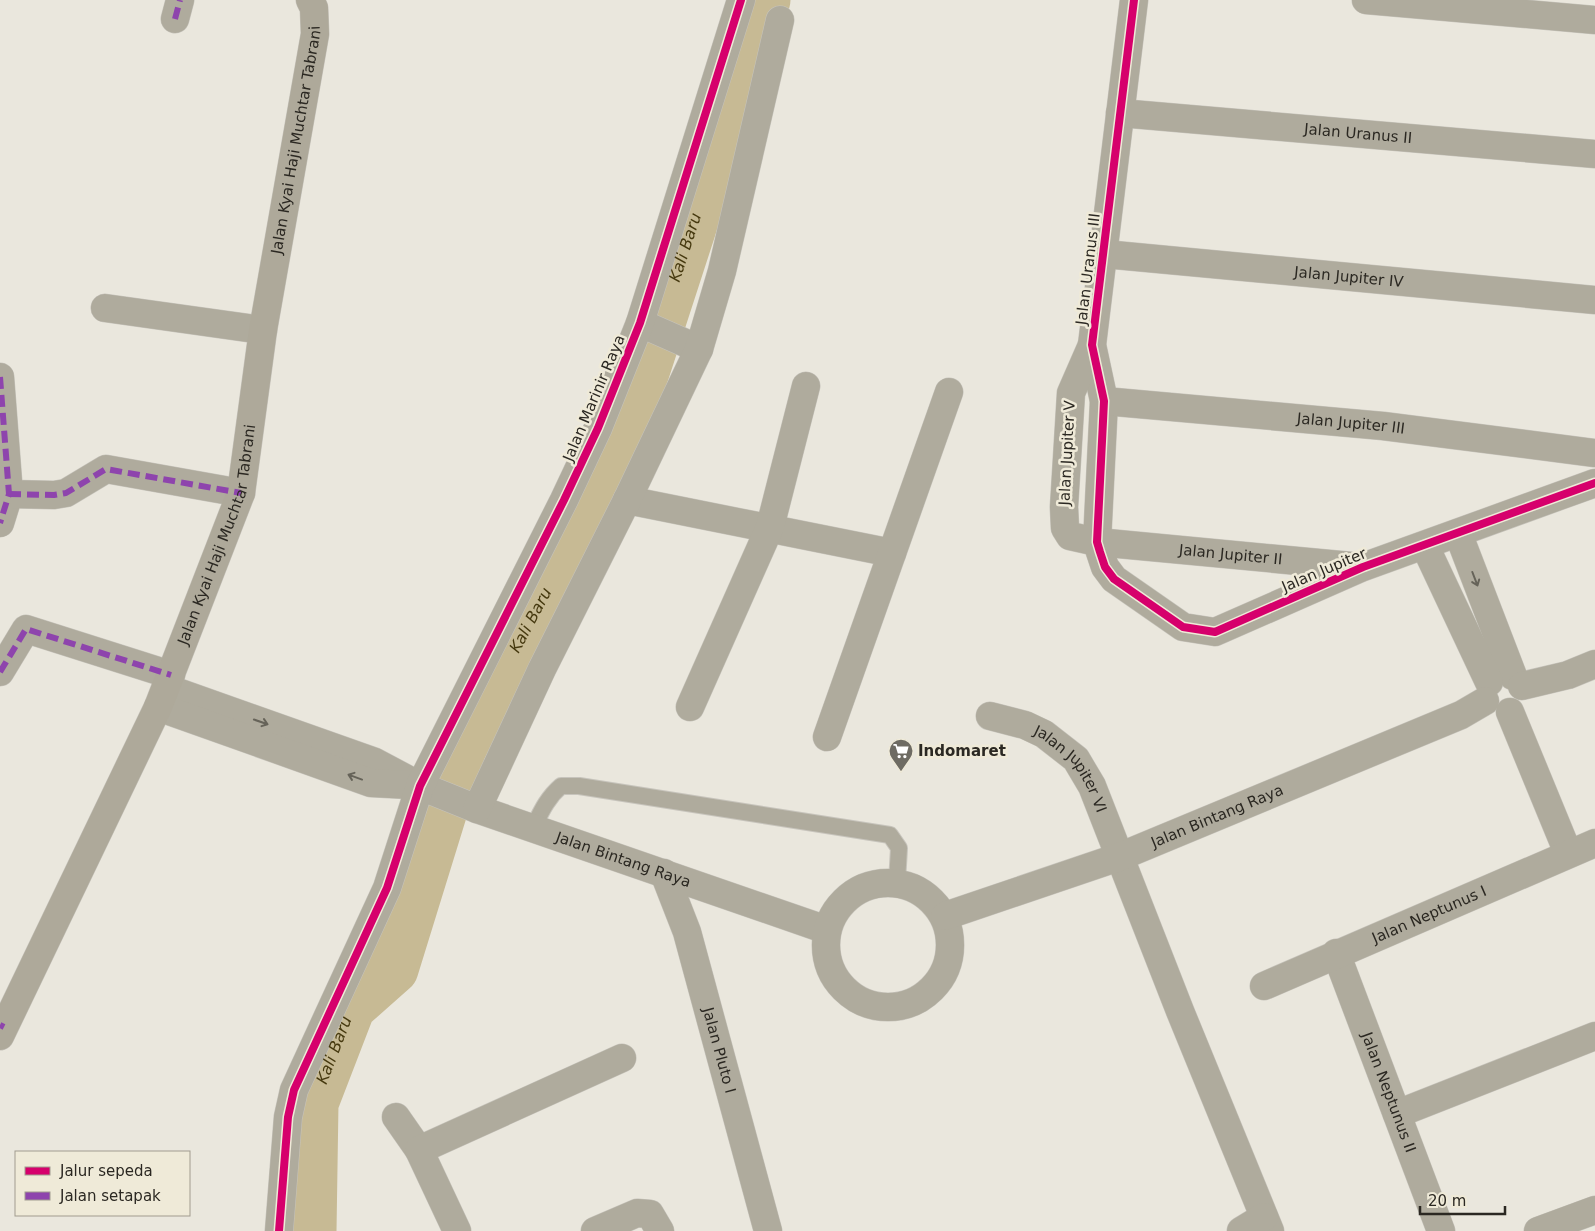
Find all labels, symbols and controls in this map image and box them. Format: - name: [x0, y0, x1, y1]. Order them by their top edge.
- street label: Jalan Kyai Haji Muchtar Tabrani: [267, 25, 325, 256]
- street label: Jalan Uranus II: [1302, 120, 1413, 147]
- water label: Kali Baru: [665, 210, 705, 284]
- street label: Jalan Uranus III: [1072, 212, 1104, 327]
- street label: Jalan Jupiter IV: [1292, 263, 1405, 291]
- street label: Jalan Marinir Raya: [559, 332, 629, 465]
- street label: Jalan Jupiter V: [1055, 399, 1079, 507]
- street label: Jalan Jupiter III: [1295, 409, 1406, 438]
- street label: Jalan Kyai Haji Muchtar Tabrani: [174, 423, 259, 648]
- street label: Jalan Jupiter II: [1177, 541, 1283, 568]
- street label: Jalan Jupiter: [1278, 544, 1370, 596]
- one-way arrow: [1472, 571, 1481, 586]
- water label: Kali Baru: [505, 584, 555, 656]
- one-way arrow: [252, 718, 268, 727]
- street label: Jalan Jupiter VI: [1030, 721, 1110, 815]
- supermarket icon: Indomaret: [888, 738, 914, 772]
- place label: Indomaret: [918, 742, 1006, 760]
- one-way arrow: [348, 772, 364, 781]
- street label: Jalan Bintang Raya: [1147, 781, 1286, 852]
- street label: Jalan Bintang Raya: [553, 828, 693, 891]
- street label: Jalan Neptunus I: [1368, 882, 1489, 948]
- street label: Jalan Pluto I: [699, 1004, 739, 1095]
- water label: Kali Baru: [312, 1013, 355, 1086]
- street label: Jalan Neptunus II: [1357, 1029, 1420, 1155]
- legend: [15, 1151, 190, 1216]
- text: Jalur sepeda: [59, 1162, 153, 1180]
- scale bar: [1420, 1184, 1505, 1216]
- text: Jalan setapak: [59, 1187, 161, 1205]
- text: 20 m: [1428, 1192, 1466, 1210]

